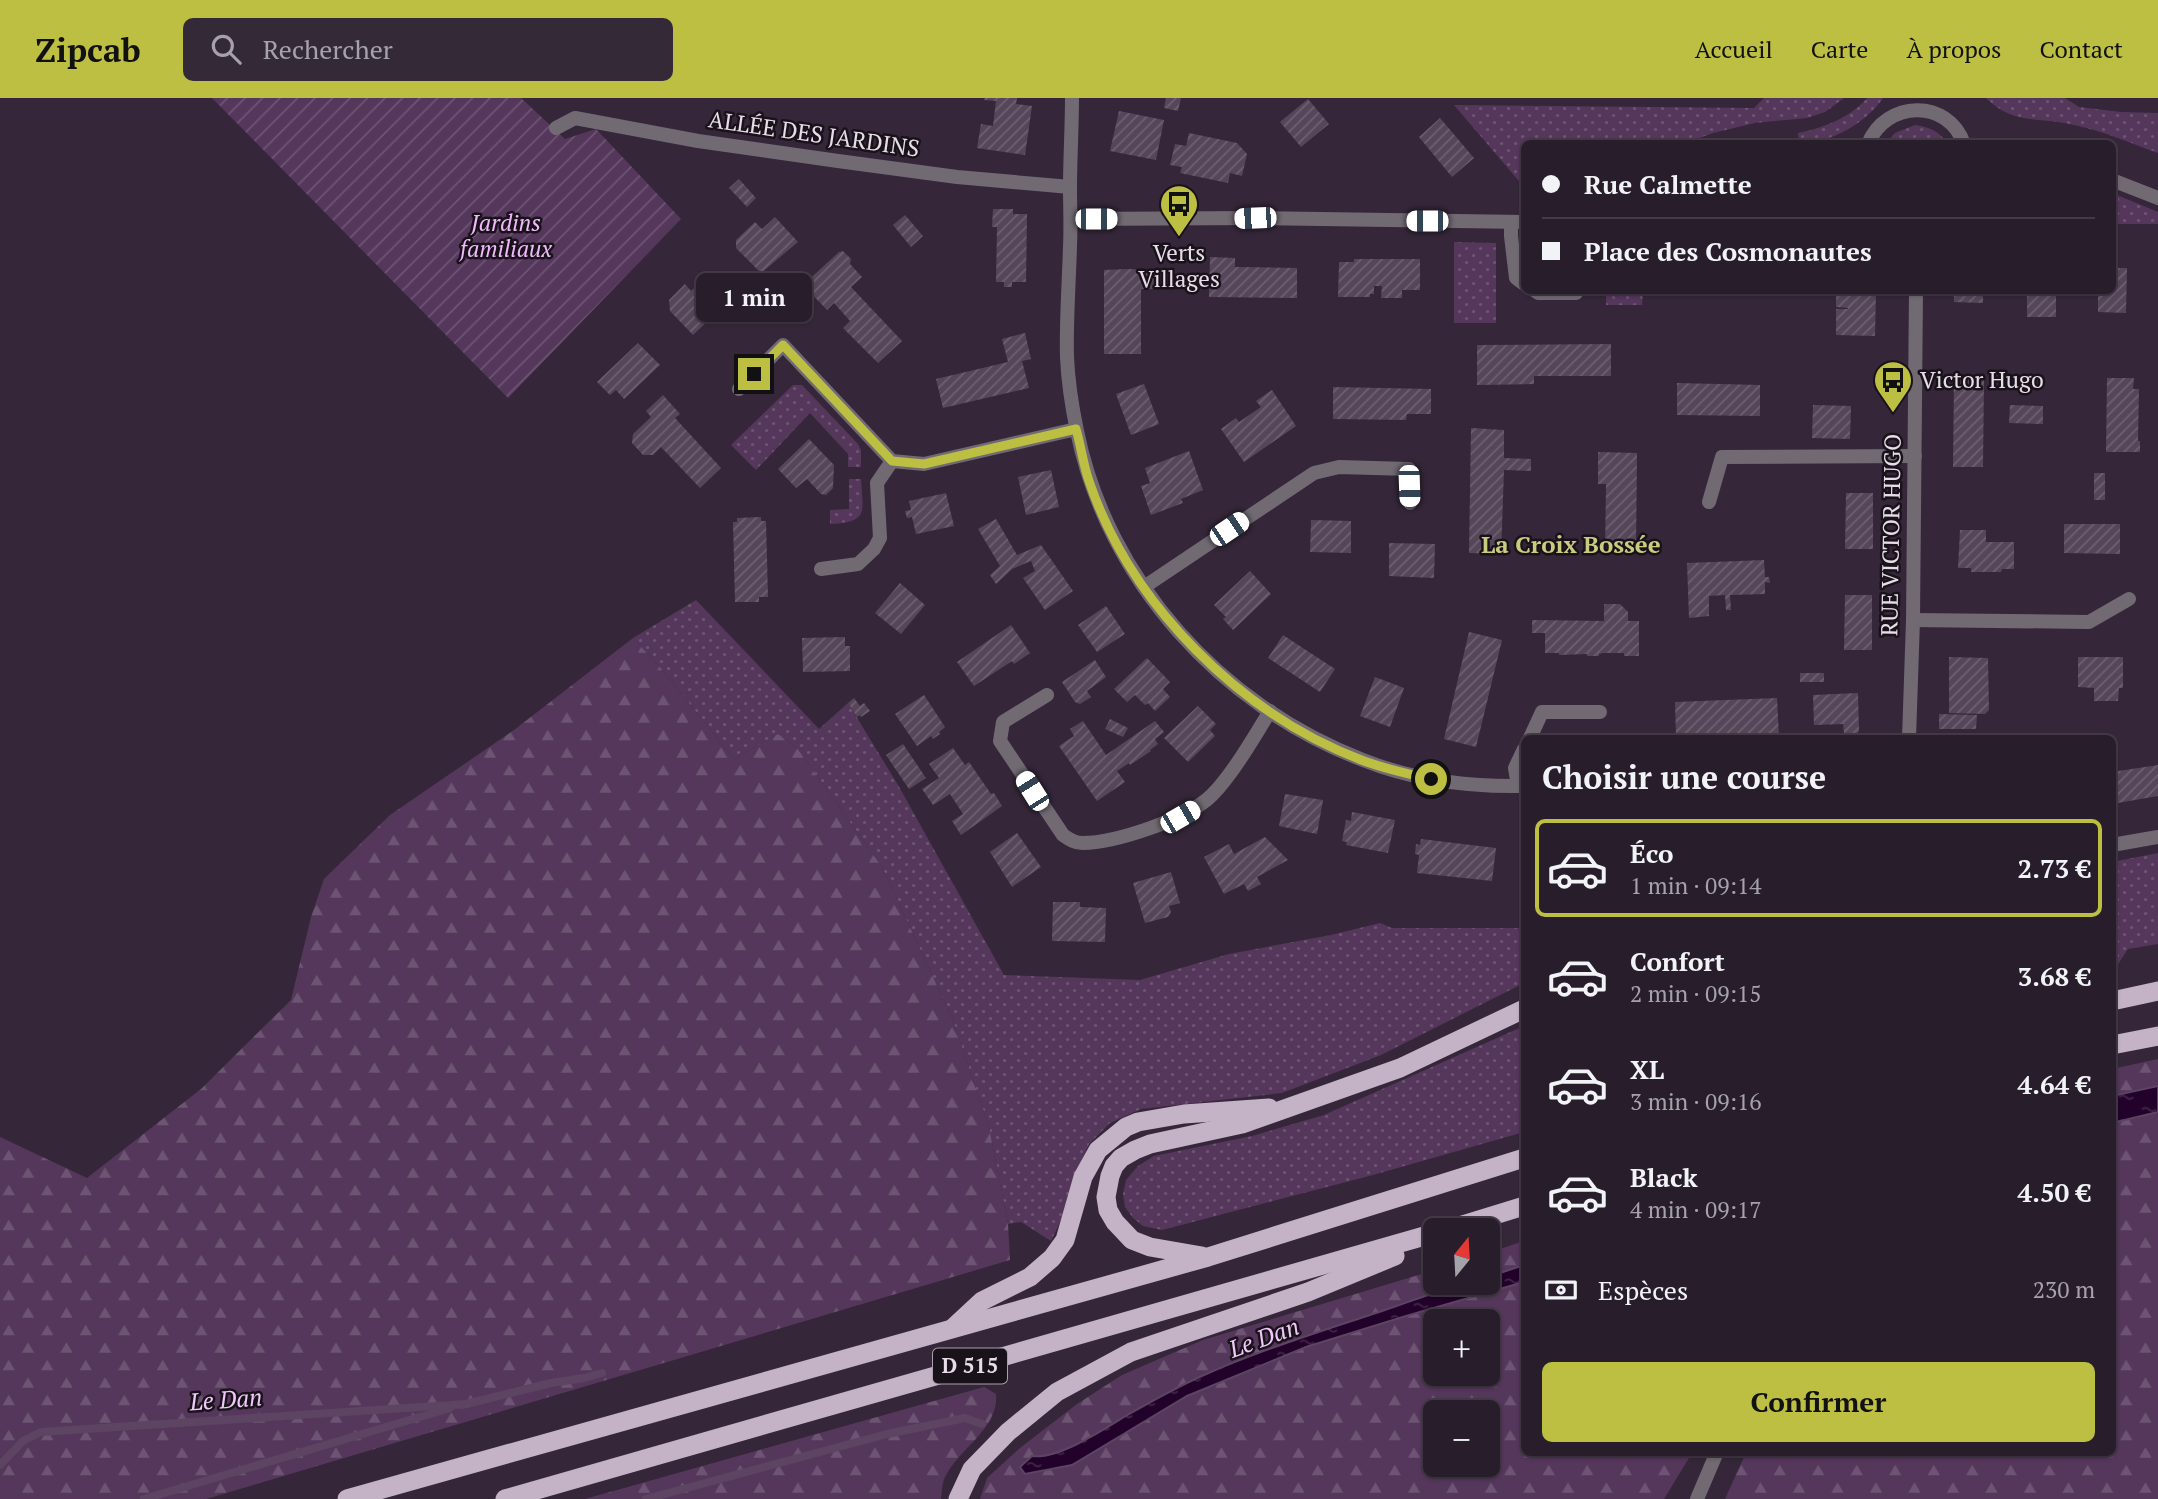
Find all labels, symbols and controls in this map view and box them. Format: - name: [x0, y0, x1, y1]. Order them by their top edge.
- search box: [183, 18, 673, 81]
- text: Zipcab: [35, 28, 141, 71]
- icon: search: [207, 30, 245, 68]
- text: Rechercher: [263, 32, 393, 66]
- text: Accueil: [1695, 33, 1773, 65]
- text: Carte: [1811, 33, 1868, 65]
- text: À propos: [1906, 33, 2002, 65]
- text: Contact: [2040, 33, 2123, 65]
- street label: ALLÉE DES JARDINS: [707, 103, 922, 164]
- text: Rue Calmette: [1584, 167, 1752, 201]
- bus stop icon: Verts Villages: [1158, 183, 1200, 238]
- park label: Jardins familiaux: [458, 207, 552, 264]
- car: [1234, 207, 1277, 229]
- car: [1076, 209, 1118, 230]
- car: [1407, 211, 1449, 232]
- text: Place des Cosmonautes: [1584, 234, 1872, 268]
- place label: Verts Villages: [1138, 237, 1220, 294]
- callout: 1 min: [696, 272, 812, 322]
- text: 1 min: [723, 282, 785, 313]
- route end: [738, 358, 770, 390]
- bus stop icon: Victor Hugo: [1872, 359, 1914, 414]
- place label: Victor Hugo: [1920, 364, 2044, 395]
- street label: RUE VICTOR HUGO: [1873, 433, 1908, 636]
- car: [1398, 465, 1421, 507]
- car: [1206, 509, 1253, 549]
- district label: La Croix Bossée: [1481, 528, 1661, 560]
- text: Choisir une course: [1542, 756, 1826, 798]
- route start: [1415, 763, 1447, 795]
- car: [1012, 768, 1053, 814]
- car: [1157, 797, 1204, 837]
- text: Éco: [1630, 836, 1673, 870]
- icon: car: [1546, 837, 1609, 900]
- text: 2.73 €: [2018, 851, 2091, 885]
- text: 1 min · 09:14: [1630, 870, 1762, 901]
- text: Confort: [1630, 944, 1725, 978]
- icon: car: [1546, 945, 1609, 1008]
- text: 3.68 €: [2018, 959, 2091, 993]
- text: 2 min · 09:15: [1630, 978, 1762, 1009]
- text: XL: [1630, 1052, 1664, 1086]
- icon: car: [1546, 1053, 1609, 1116]
- text: 4.64 €: [2018, 1067, 2091, 1101]
- text: 3 min · 09:16: [1630, 1086, 1762, 1117]
- text: Black: [1630, 1160, 1698, 1194]
- icon: car: [1546, 1161, 1609, 1224]
- text: 4.50 €: [2018, 1175, 2091, 1209]
- text: 4 min · 09:17: [1630, 1194, 1762, 1225]
- north arrow: [1423, 1218, 1500, 1295]
- map controls: [1423, 1218, 1500, 1477]
- icon: cash: [1542, 1271, 1580, 1309]
- text: Espèces: [1598, 1273, 1688, 1307]
- text: 230 m: [2033, 1274, 2095, 1305]
- button: +: [1423, 1309, 1500, 1386]
- water label: Le Dan: [1223, 1310, 1303, 1365]
- road number: D 515: [933, 1348, 1007, 1384]
- button: Confirmer: [1542, 1362, 2095, 1442]
- water label: Le Dan: [188, 1381, 263, 1418]
- button: −: [1423, 1400, 1500, 1477]

